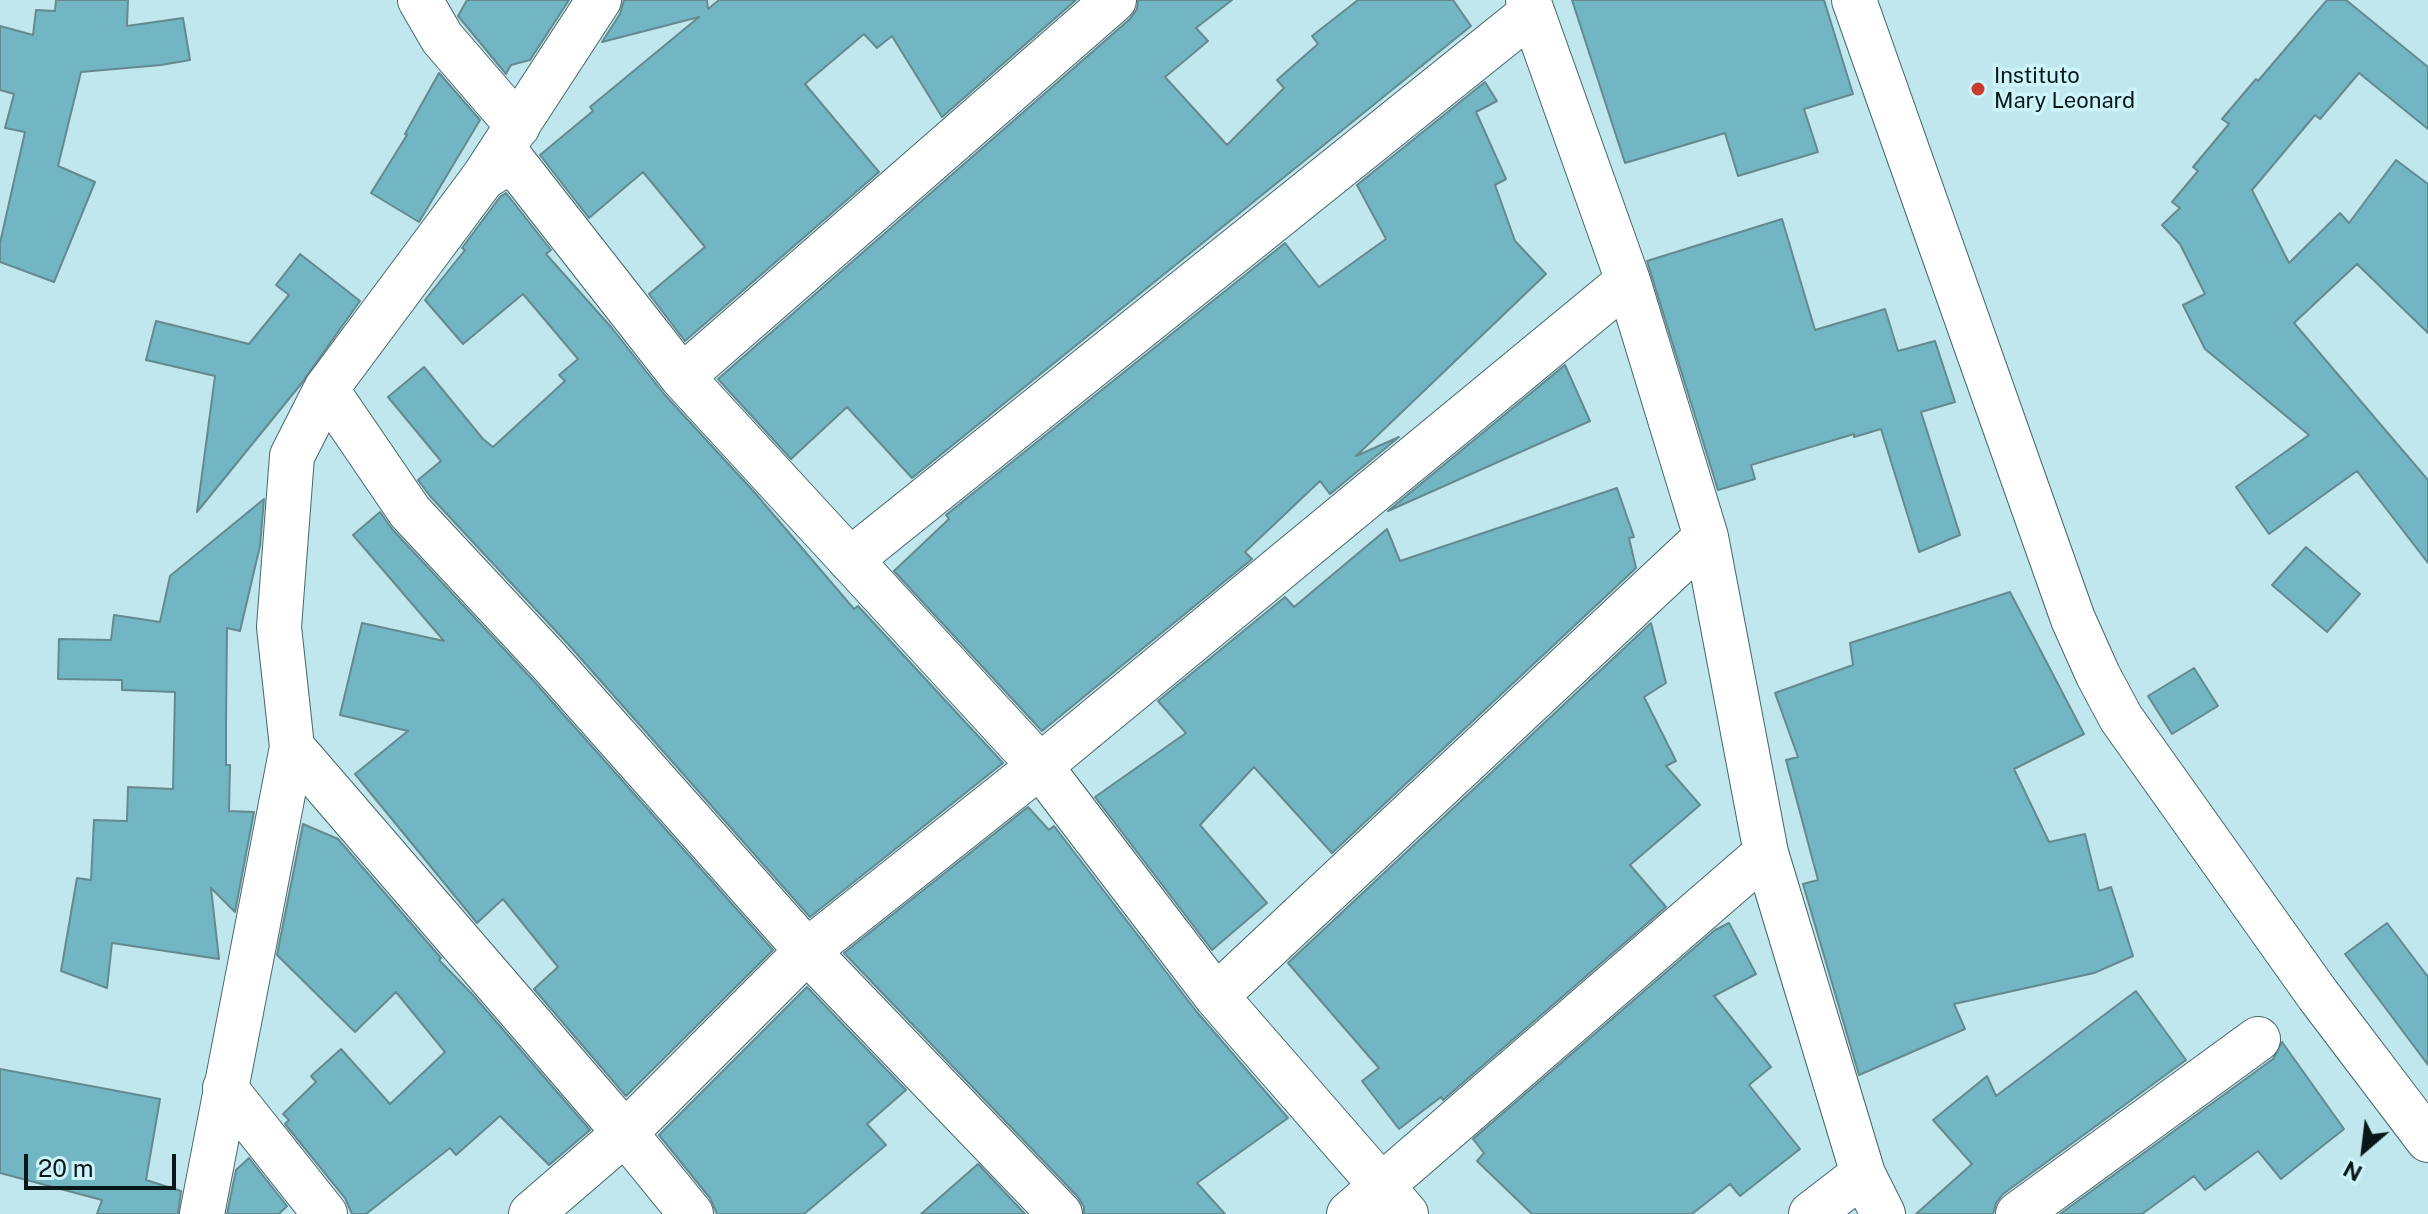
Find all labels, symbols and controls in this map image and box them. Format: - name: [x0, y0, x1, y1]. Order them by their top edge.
- place label: Instituto Mary Leonard: [1994, 63, 2135, 114]
- marker: Instituto Mary Leonard: [1969, 80, 1987, 98]
- north arrow: [2324, 1110, 2404, 1190]
- scale bar: [28, 1138, 180, 1188]
- text: 20 m: [38, 1154, 94, 1182]
- text: N: [2339, 1156, 2366, 1187]

